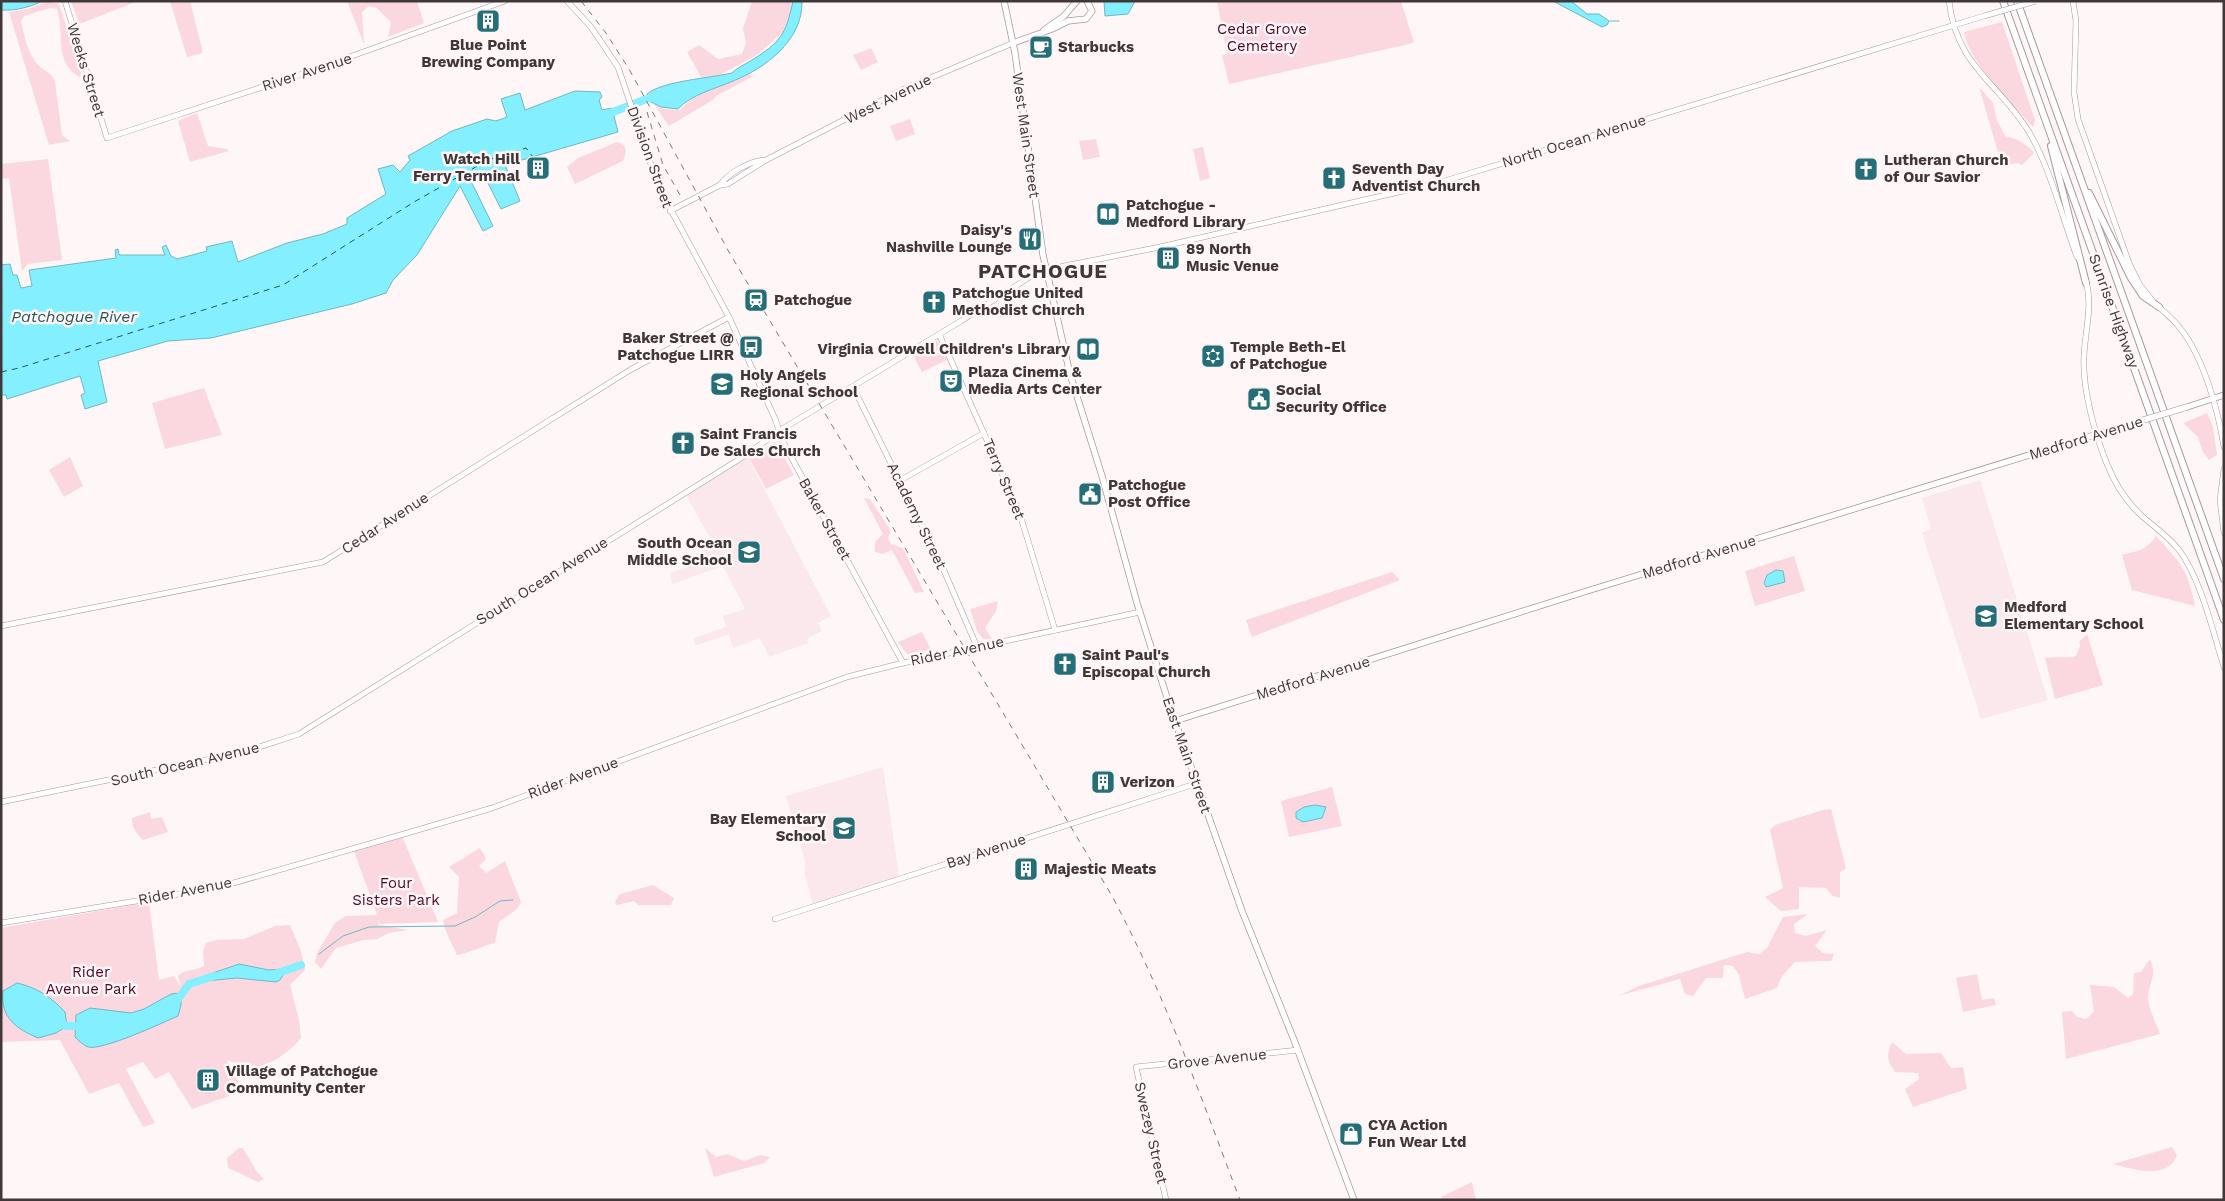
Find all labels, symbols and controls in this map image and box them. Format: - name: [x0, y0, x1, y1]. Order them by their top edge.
- building icon: Blue Point Brewing Company: [475, 8, 501, 34]
- park label: Cedar Grove Cemetery: [1217, 20, 1307, 55]
- street label: Weeks Street: [63, 21, 109, 120]
- cafe icon: Starbucks: [1028, 34, 1054, 60]
- place label: Blue Point Brewing Company: [421, 36, 555, 71]
- place label: Starbucks: [1058, 38, 1134, 56]
- street label: River Avenue: [260, 49, 354, 95]
- street label: West Avenue: [842, 70, 934, 128]
- street label: West Main Street: [1008, 71, 1044, 200]
- street label: Division Street: [623, 104, 677, 211]
- street label: North Ocean Avenue: [1500, 110, 1648, 172]
- place label: Watch Hill Ferry Terminal: [413, 150, 520, 185]
- place label: Lutheran Church of Our Savior: [1884, 151, 2009, 186]
- building icon: Watch Hill Ferry Terminal: [525, 155, 551, 181]
- church icon: Lutheran Church of Our Savior: [1853, 156, 1879, 182]
- place label: Seventh Day Adventist Church: [1352, 160, 1480, 195]
- church icon: Seventh Day Adventist Church: [1321, 165, 1347, 191]
- place label: Patchogue - Medford Library: [1126, 196, 1246, 231]
- library icon: Patchogue - Medford Library: [1095, 201, 1121, 227]
- place label: Daisy's Nashville Lounge: [886, 221, 1012, 256]
- restaurant icon: Daisy's Nashville Lounge: [1017, 226, 1043, 252]
- place label: 89 North Music Venue: [1186, 240, 1279, 275]
- building icon: 89 North Music Venue: [1155, 245, 1181, 271]
- street label: Sunrise Highway: [2085, 251, 2143, 371]
- district label: PATCHOGUE: [978, 259, 1108, 283]
- place label: Patchogue United Methodist Church: [952, 284, 1085, 319]
- station icon: Patchogue: [743, 287, 769, 313]
- church icon: Patchogue United Methodist Church: [921, 289, 947, 315]
- place label: Patchogue: [774, 291, 852, 309]
- water label: Patchogue River: [11, 307, 137, 326]
- place label: Baker Street @ Patchogue LIRR: [617, 329, 735, 364]
- bus stop icon: Baker Street @ Patchogue LIRR: [738, 334, 764, 360]
- library icon: Virginia Crowell Children's Library: [1075, 336, 1101, 362]
- place label: Temple Beth-El of Patchogue: [1230, 338, 1346, 373]
- place label: Virginia Crowell Children's Library: [817, 340, 1071, 358]
- synagogue icon: Temple Beth-El of Patchogue: [1200, 343, 1226, 369]
- place label: Plaza Cinema & Media Arts Center: [968, 363, 1102, 398]
- place label: Holy Angels Regional School: [740, 366, 858, 401]
- theatre icon: Plaza Cinema & Media Arts Center: [938, 368, 964, 394]
- school or university icon: Holy Angels Regional School: [709, 371, 735, 397]
- place label: Social Security Office: [1276, 381, 1387, 416]
- public building icon: Social Security Office: [1246, 386, 1272, 412]
- street label: Medford Avenue: [2027, 412, 2145, 464]
- place label: Saint Francis De Sales Church: [700, 425, 821, 460]
- church icon: Saint Francis De Sales Church: [670, 430, 696, 456]
- street label: Terry Street: [979, 436, 1029, 523]
- street label: Academy Street: [883, 460, 951, 573]
- street label: Baker Street: [795, 475, 855, 564]
- place label: Patchogue Post Office: [1108, 476, 1191, 511]
- public building icon: Patchogue Post Office: [1077, 481, 1103, 507]
- street label: Cedar Avenue: [338, 488, 432, 558]
- street label: Medford Avenue: [1640, 531, 1758, 583]
- street label: South Ocean Avenue: [473, 533, 611, 629]
- place label: South Ocean Middle School: [627, 534, 732, 569]
- school or university icon: South Ocean Middle School: [736, 539, 762, 565]
- place label: Medford Elementary School: [2004, 598, 2144, 633]
- school or university icon: Medford Elementary School: [1973, 603, 1999, 629]
- street label: Rider Avenue: [909, 632, 1005, 670]
- place label: Saint Paul's Episcopal Church: [1082, 646, 1211, 681]
- church icon: Saint Paul's Episcopal Church: [1052, 651, 1078, 677]
- street label: Medford Avenue: [1254, 652, 1372, 704]
- street label: East Main Street: [1159, 694, 1216, 816]
- street label: South Ocean Avenue: [109, 738, 261, 790]
- street label: Rider Avenue: [525, 753, 621, 803]
- building icon: Verizon: [1090, 769, 1116, 795]
- place label: Verizon: [1120, 773, 1175, 791]
- place label: Bay Elementary School: [710, 810, 827, 845]
- school or university icon: Bay Elementary School: [831, 815, 857, 841]
- street label: Bay Avenue: [944, 830, 1028, 872]
- building icon: Majestic Meats: [1013, 856, 1039, 882]
- place label: Majestic Meats: [1044, 860, 1156, 878]
- street label: Rider Avenue: [137, 873, 233, 909]
- park label: Four Sisters Park: [352, 874, 440, 909]
- park label: Rider Avenue Park: [46, 963, 137, 998]
- street label: Grove Avenue: [1166, 1045, 1268, 1073]
- place label: Village of Patchogue Community Center: [226, 1062, 378, 1097]
- building icon: Village of Patchogue Community Center: [195, 1067, 221, 1093]
- street label: Swezey Street: [1130, 1080, 1172, 1187]
- place label: CYA Action Fun Wear Ltd: [1368, 1116, 1466, 1151]
- shop icon: CYA Action Fun Wear Ltd: [1338, 1121, 1364, 1147]

